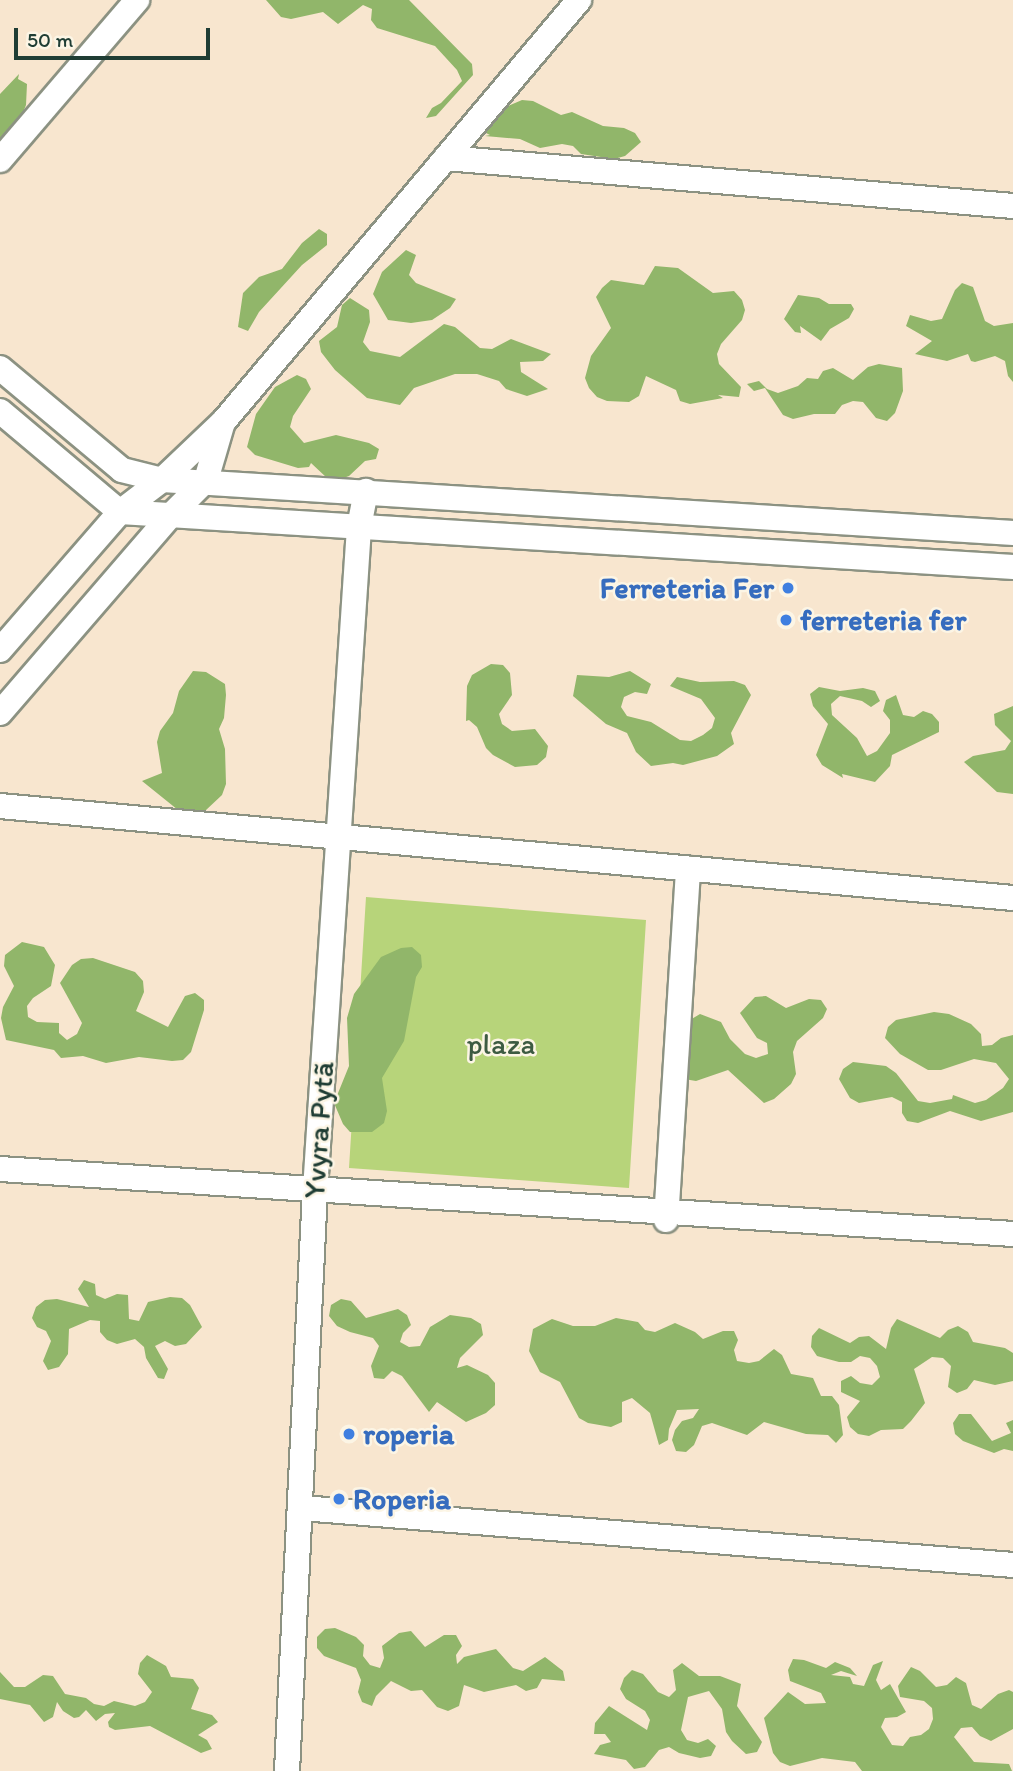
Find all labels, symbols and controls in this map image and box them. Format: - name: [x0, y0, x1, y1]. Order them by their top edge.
- scale bar: [18, 14, 214, 58]
- text: 50 m: [27, 27, 73, 52]
- place label: Ferreteria Fer: [600, 570, 774, 606]
- marker: Ferreteria Fer: [780, 580, 796, 596]
- place label: ferreteria fer: [800, 602, 965, 638]
- marker: ferreteria fer: [778, 612, 794, 628]
- park label: plaza: [467, 1026, 535, 1062]
- street label: Yvyra Pytã: [296, 1060, 342, 1200]
- place label: roperia: [363, 1416, 454, 1452]
- marker: roperia: [341, 1426, 357, 1442]
- place label: Roperia: [353, 1481, 451, 1517]
- marker: Roperia: [331, 1491, 347, 1507]

